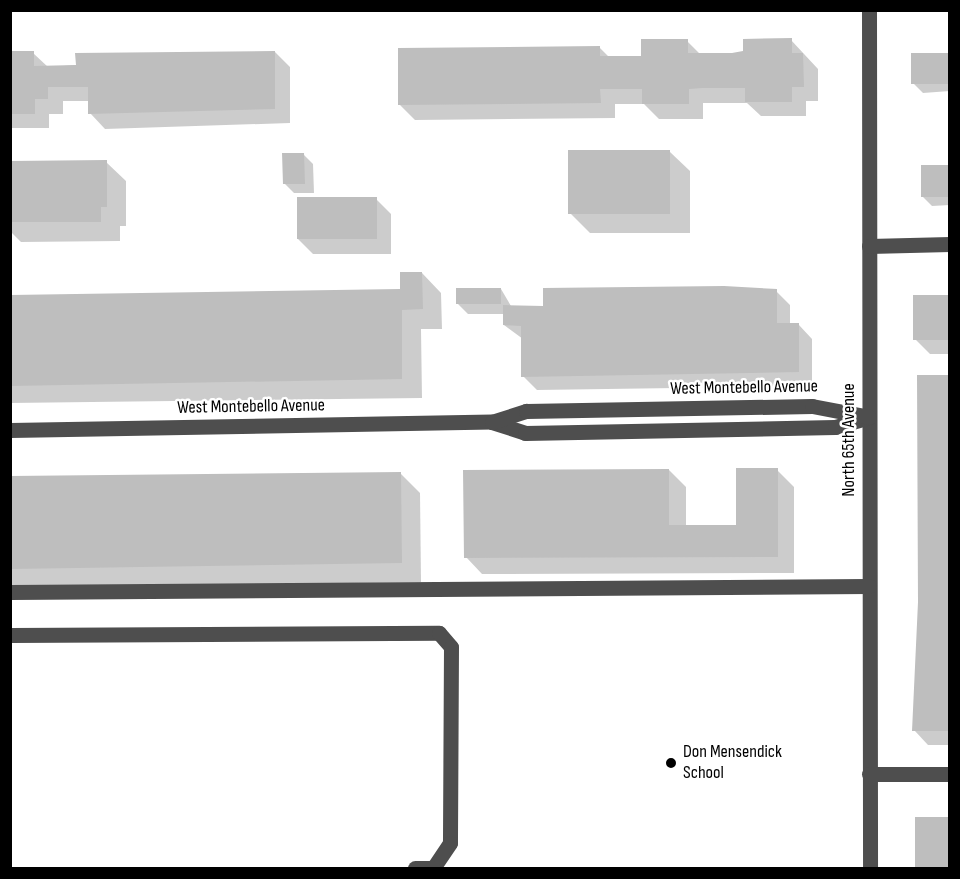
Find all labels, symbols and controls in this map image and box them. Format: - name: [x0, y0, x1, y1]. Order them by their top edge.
- street label: West Montebello Avenue: [670, 376, 818, 400]
- street label: North 65th Avenue: [838, 383, 860, 497]
- street label: West Montebello Avenue: [177, 395, 325, 419]
- place label: Don Mensendick School: [683, 742, 782, 784]
- marker: Don Mensendick School: [664, 756, 678, 770]

